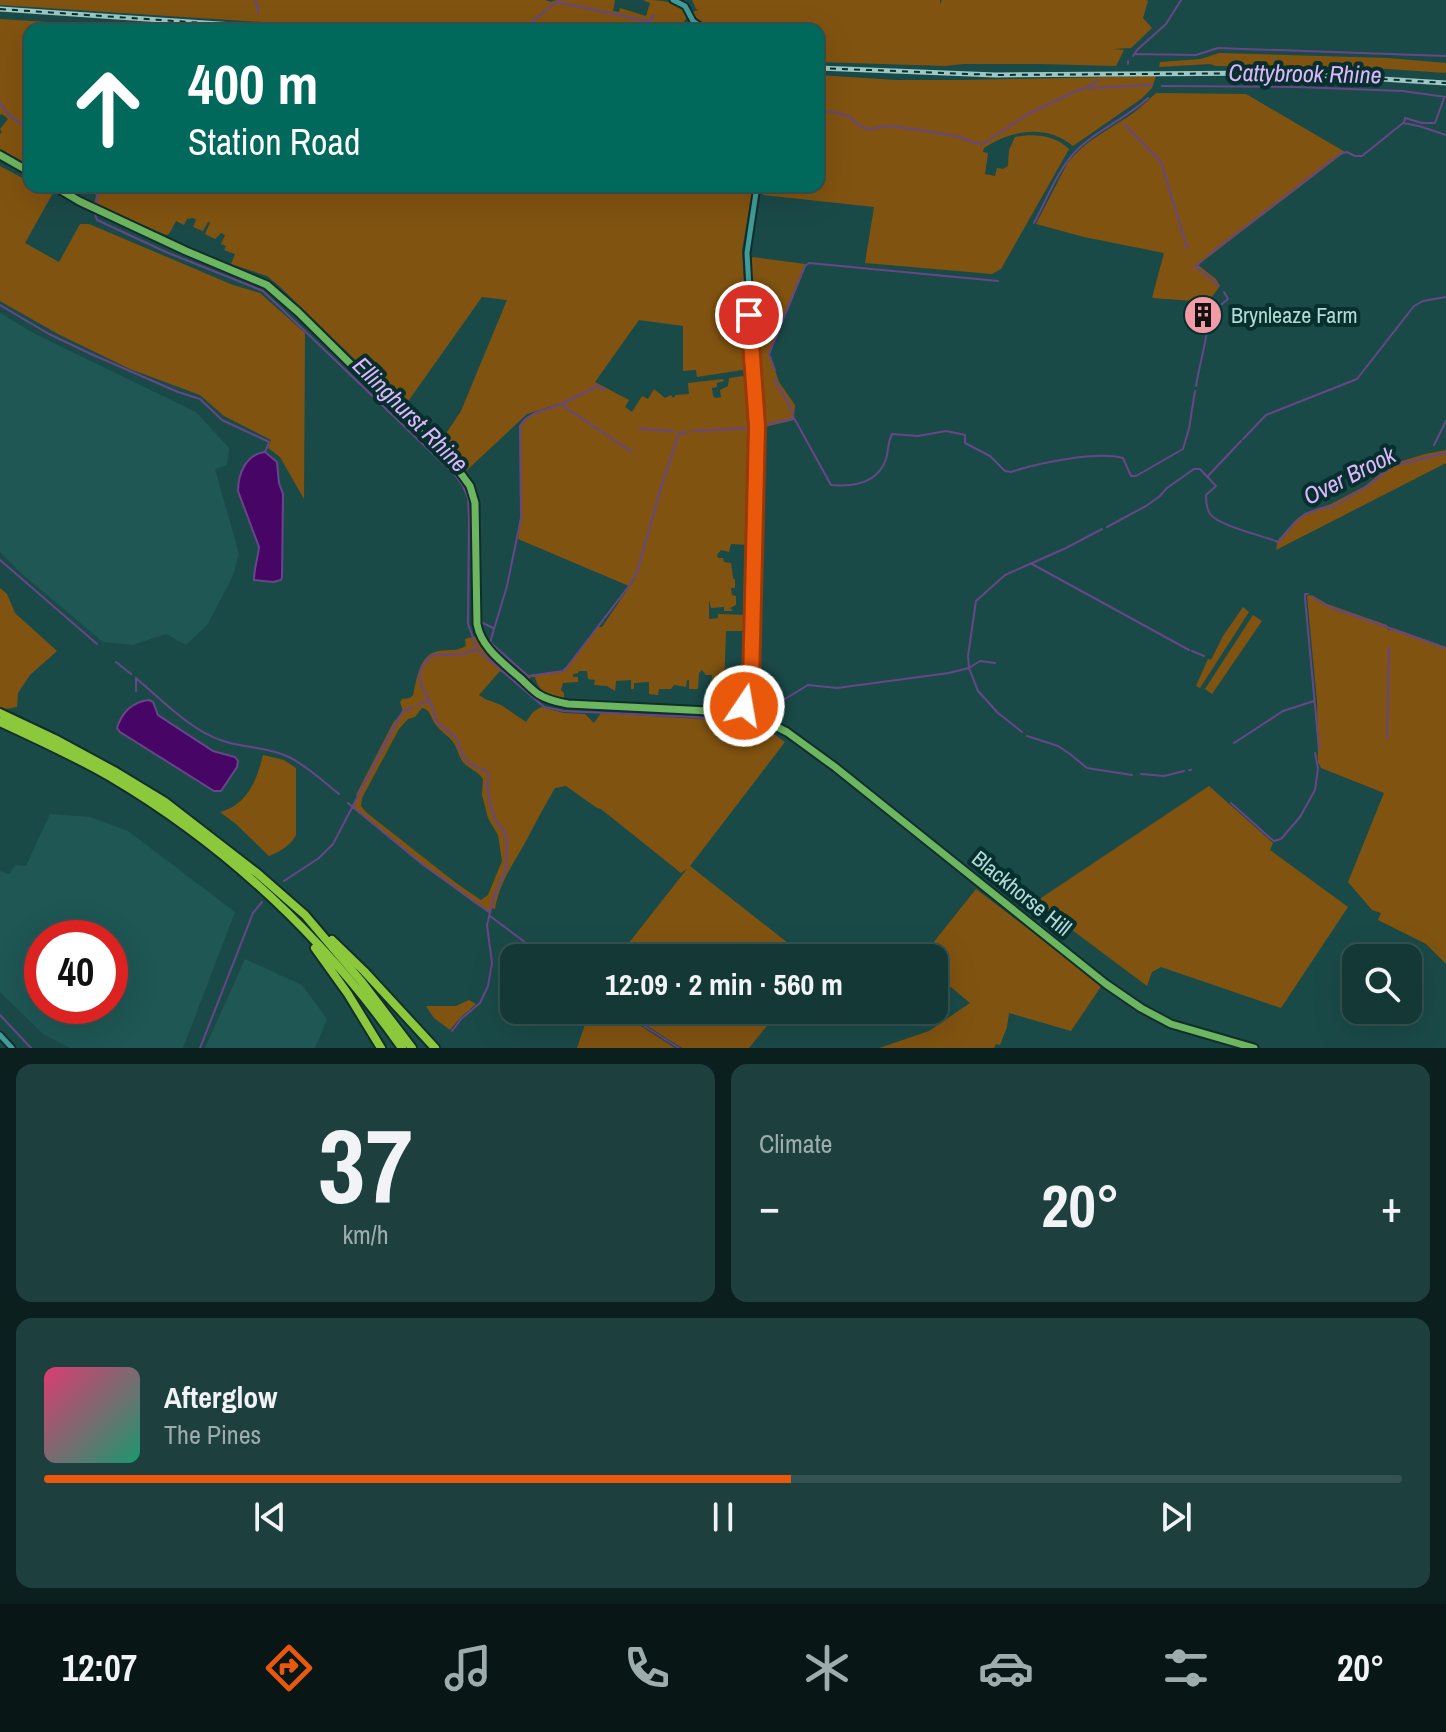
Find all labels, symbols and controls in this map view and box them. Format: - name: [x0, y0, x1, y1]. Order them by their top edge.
- text: 400 m: [188, 46, 318, 121]
- icon: ahead: [56, 56, 160, 160]
- water label: Cattybrook Rhine: [1228, 56, 1382, 90]
- text: Station Road: [188, 118, 360, 166]
- pin: [715, 281, 783, 349]
- icon: arrive: [727, 293, 771, 337]
- building icon: Brynleaze Farm: [1182, 294, 1224, 336]
- place label: Brynleaze Farm: [1231, 300, 1357, 330]
- water label: Ellinghurst Rhine: [346, 349, 476, 479]
- water label: Over Brook: [1297, 438, 1402, 512]
- position arrow: [702, 664, 786, 748]
- street label: Blackhorse Hill: [966, 843, 1078, 943]
- speed limit sign: 40: [24, 920, 128, 1024]
- map controls: [1342, 944, 1422, 1024]
- button: search: [1342, 944, 1422, 1024]
- text: 12:09 · 2 min · 560 m: [605, 964, 843, 1004]
- text: 37: [318, 1095, 413, 1235]
- text: Climate: [759, 1126, 832, 1161]
- text: 20°: [1041, 1165, 1120, 1246]
- text: −: [759, 1176, 780, 1236]
- text: +: [1381, 1176, 1402, 1236]
- text: km/h: [342, 1217, 389, 1252]
- text: Afterglow: [164, 1377, 277, 1417]
- text: The Pines: [164, 1417, 261, 1452]
- icon: previous: [248, 1495, 292, 1539]
- icon: pause: [701, 1495, 745, 1539]
- icon: next: [1154, 1495, 1198, 1539]
- icon: directions: [261, 1640, 317, 1696]
- icon: music: [440, 1640, 496, 1696]
- icon: phone: [619, 1640, 675, 1696]
- icon: climate: [799, 1640, 855, 1696]
- icon: car: [978, 1640, 1034, 1696]
- icon: filters: [1158, 1640, 1214, 1696]
- text: 12:07: [62, 1644, 137, 1692]
- text: 20°: [1337, 1644, 1384, 1692]

